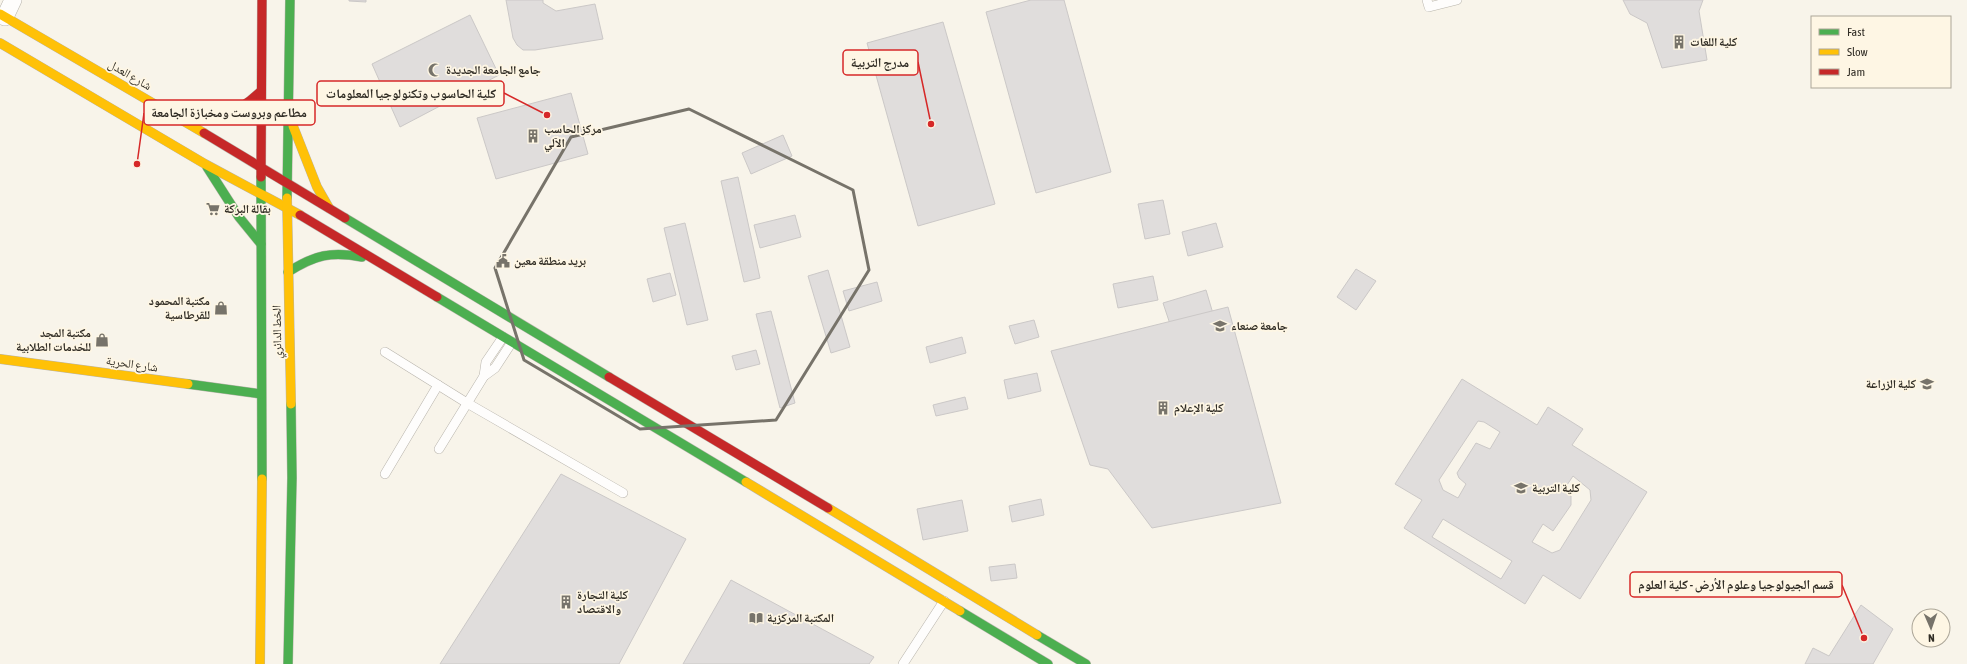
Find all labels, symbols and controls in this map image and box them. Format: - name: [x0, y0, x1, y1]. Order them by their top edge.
- legend: [1811, 16, 1951, 88]
- text: Fast: [1847, 25, 1865, 39]
- building icon: كلية اللغات: [1671, 34, 1687, 50]
- place label: كلية اللغات: [1690, 35, 1738, 49]
- text: Slow: [1847, 45, 1868, 59]
- callout: مدرج التربية: [843, 50, 918, 75]
- text: مدرج التربية: [851, 55, 909, 71]
- street label: شارع العدل: [105, 57, 154, 94]
- mosque icon: جامع الجامعة الجديدة: [427, 62, 443, 78]
- place label: جامع الجامعة الجديدة: [446, 63, 541, 78]
- text: Jam: [1847, 65, 1865, 79]
- callout: كلية الحاسوب وتكنولوجيا المعلومات: [317, 81, 504, 106]
- text: كلية الحاسوب وتكنولوجيا المعلومات: [326, 86, 496, 101]
- callout: مطاعم وبروست ومخبازة الجامعة: [144, 100, 315, 125]
- text: مطاعم وبروست ومخبازة الجامعة: [151, 105, 307, 122]
- place label: مركز الحاسب الآلي: [544, 122, 602, 153]
- building icon: مركز الحاسب الآلي: [525, 128, 541, 144]
- supermarket icon: بقالة البركة: [205, 201, 221, 217]
- place label: بقالة البركة: [224, 202, 271, 216]
- public building icon: بريد منطقة معين: [495, 253, 511, 269]
- place label: بريد منطقة معين: [514, 254, 586, 269]
- place label: مكتبة المحمود للقرطاسية: [149, 294, 210, 322]
- shop icon: مكتبة المحمود للقرطاسية: [213, 300, 229, 316]
- street label: الخط الدائري: [270, 305, 288, 359]
- school or university icon: جامعة صنعاء: [1212, 318, 1228, 334]
- place label: جامعة صنعاء: [1231, 319, 1288, 333]
- place label: مكتبة المجد للخدمات الطلابية: [16, 326, 91, 354]
- shop icon: مكتبة المجد للخدمات الطلابية: [94, 332, 110, 348]
- street label: شارع الحرية: [105, 353, 159, 376]
- school or university icon: كلية الزراعة: [1919, 376, 1935, 392]
- place label: كلية الزراعة: [1866, 377, 1917, 391]
- building icon: كلية الإعلام: [1155, 400, 1171, 416]
- place label: كلية الإعلام: [1174, 401, 1224, 416]
- school or university icon: كلية التربية: [1513, 480, 1529, 496]
- place label: كلية التربية: [1532, 481, 1581, 495]
- callout: قسم الجيولوجيا وعلوم الأرض - كلية العلوم: [1630, 572, 1842, 597]
- text: قسم الجيولوجيا وعلوم الأرض - كلية العلوم: [1638, 577, 1834, 594]
- place label: كلية التجارة والاقتصاد: [577, 588, 629, 616]
- building icon: كلية التجارة والاقتصاد: [558, 594, 574, 610]
- north arrow: [1911, 608, 1951, 648]
- library icon: المكتبة المركزية: [748, 610, 764, 626]
- place label: المكتبة المركزية: [767, 611, 834, 625]
- text: N: [1928, 632, 1935, 644]

